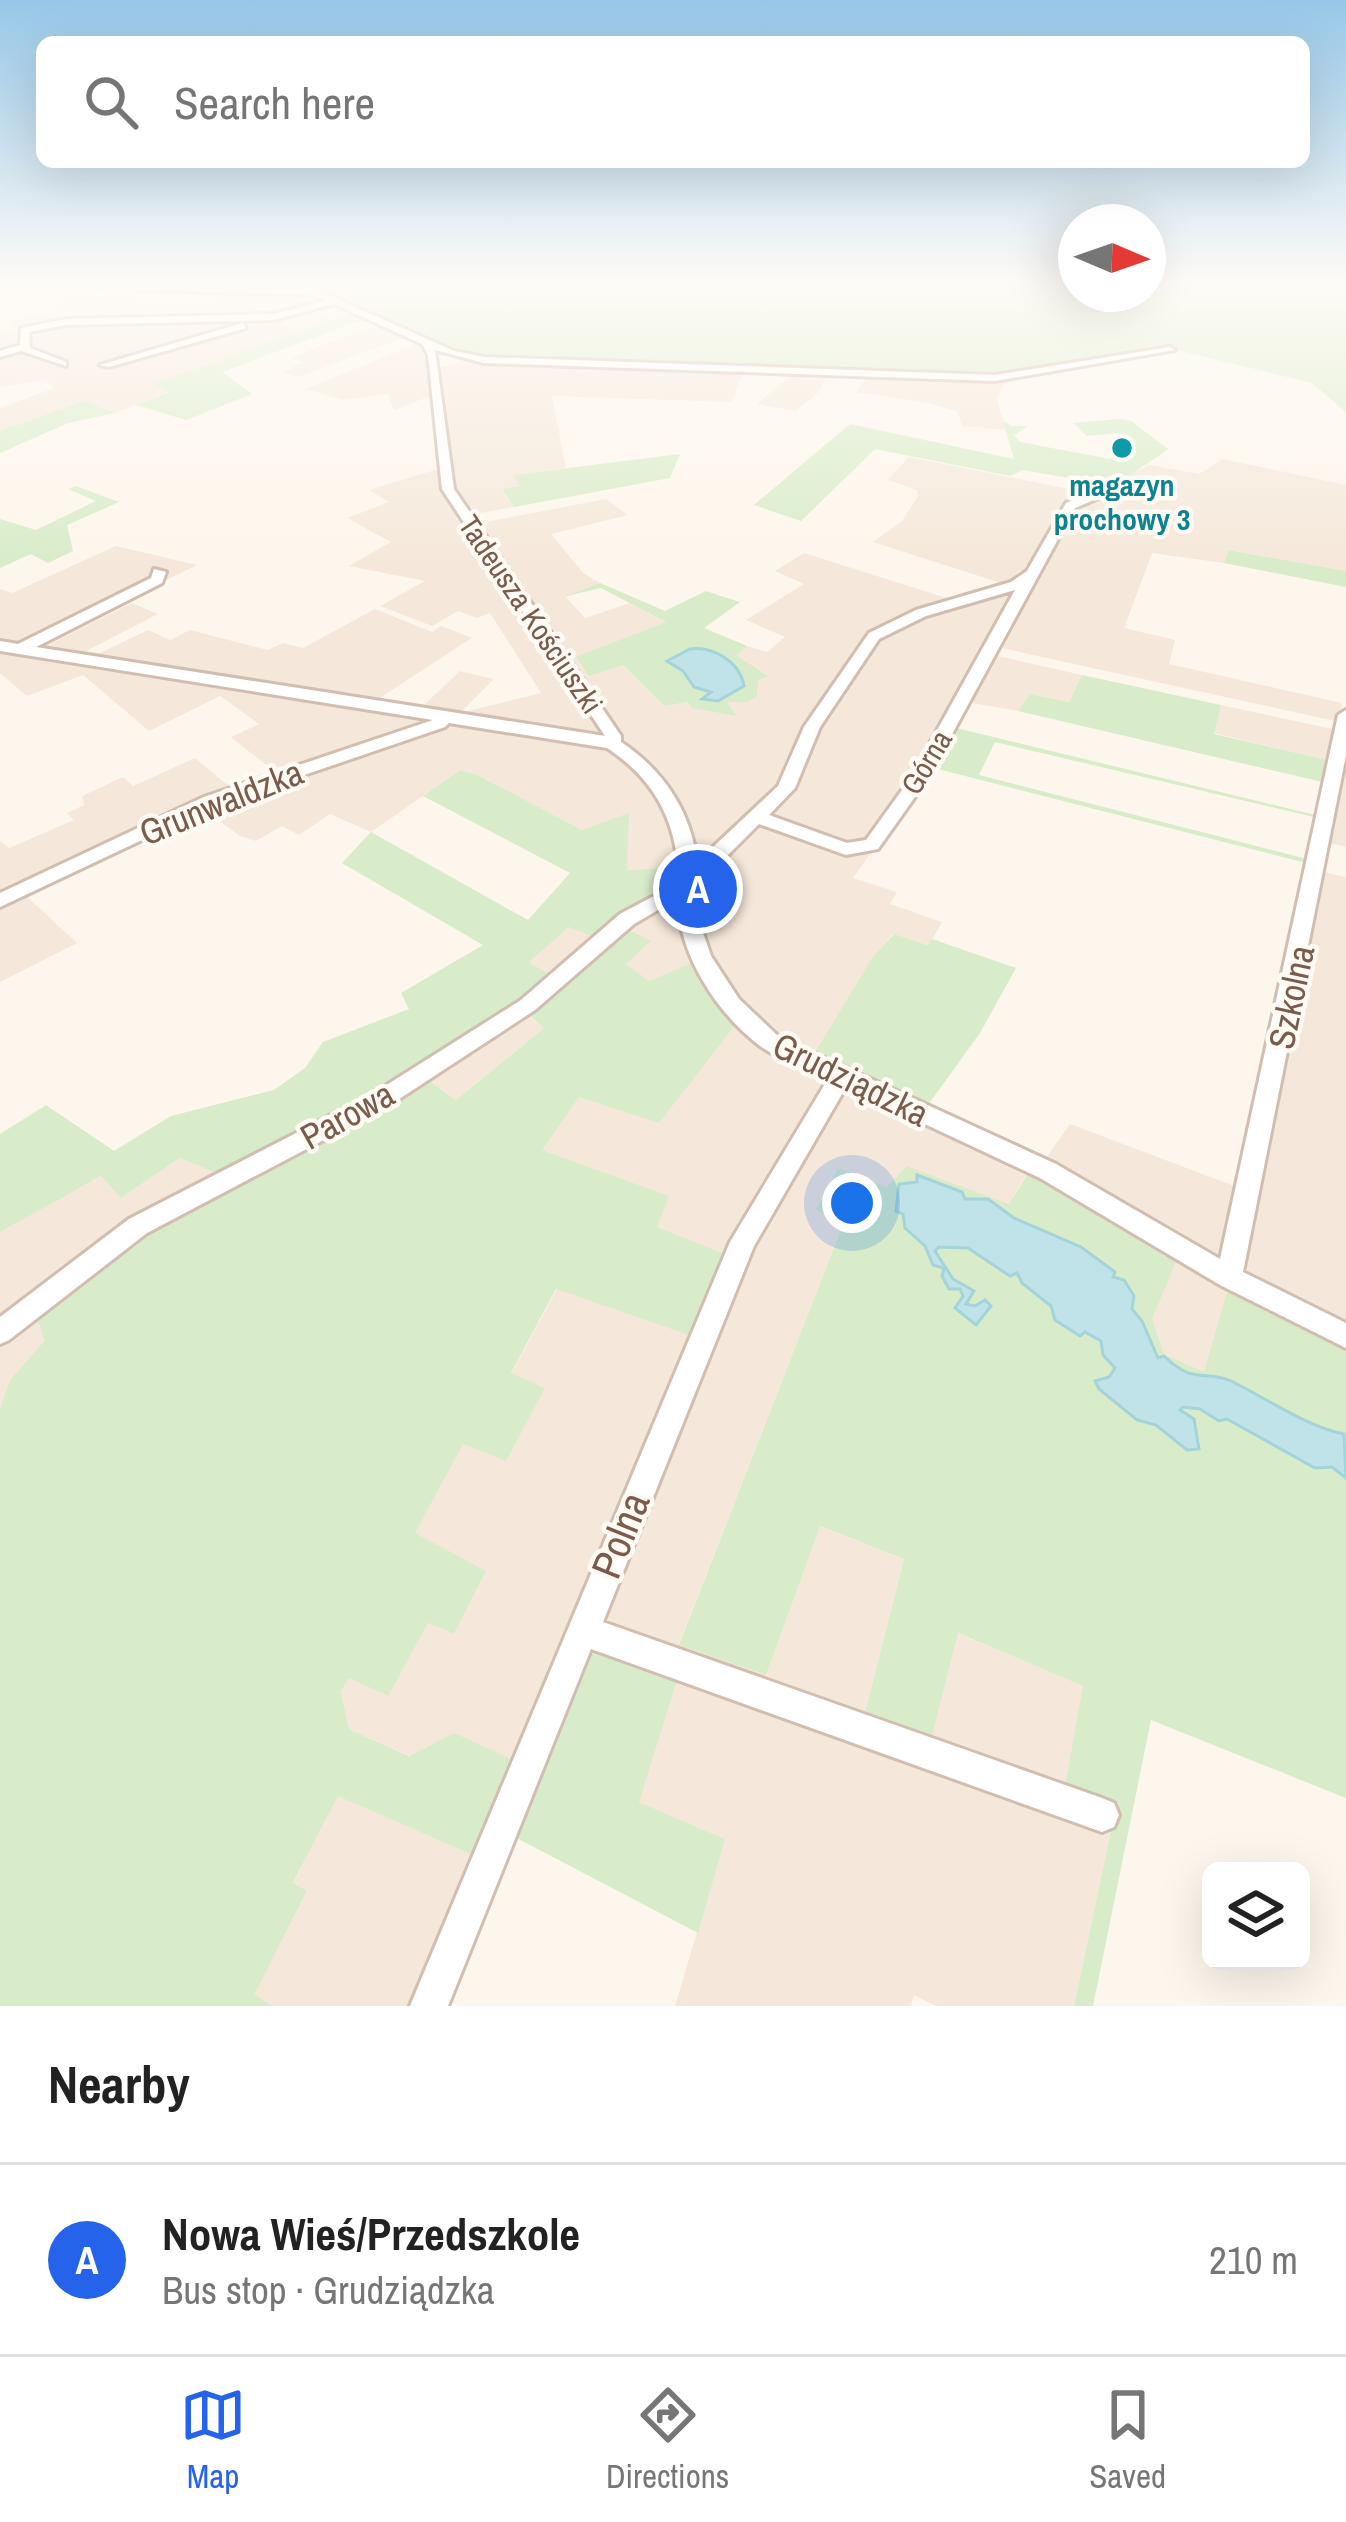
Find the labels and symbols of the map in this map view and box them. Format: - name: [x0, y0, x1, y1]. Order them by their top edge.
- north arrow: [1058, 204, 1166, 312]
- marker: magazyn prochowy 3: [1109, 435, 1135, 461]
- place label: magazyn prochowy 3: [1054, 465, 1190, 539]
- street label: Tadeusza Kościuszki: [450, 507, 612, 721]
- street label: Górna: [891, 722, 961, 802]
- street label: Grunwaldzka: [132, 747, 310, 857]
- pin: A: [659, 844, 737, 934]
- street label: Szkolna: [1257, 941, 1325, 1053]
- street label: Grudziądzka: [765, 1021, 937, 1137]
- street label: Parowa: [292, 1070, 402, 1160]
- your location: [822, 1173, 882, 1233]
- street label: Polna: [578, 1484, 662, 1586]

